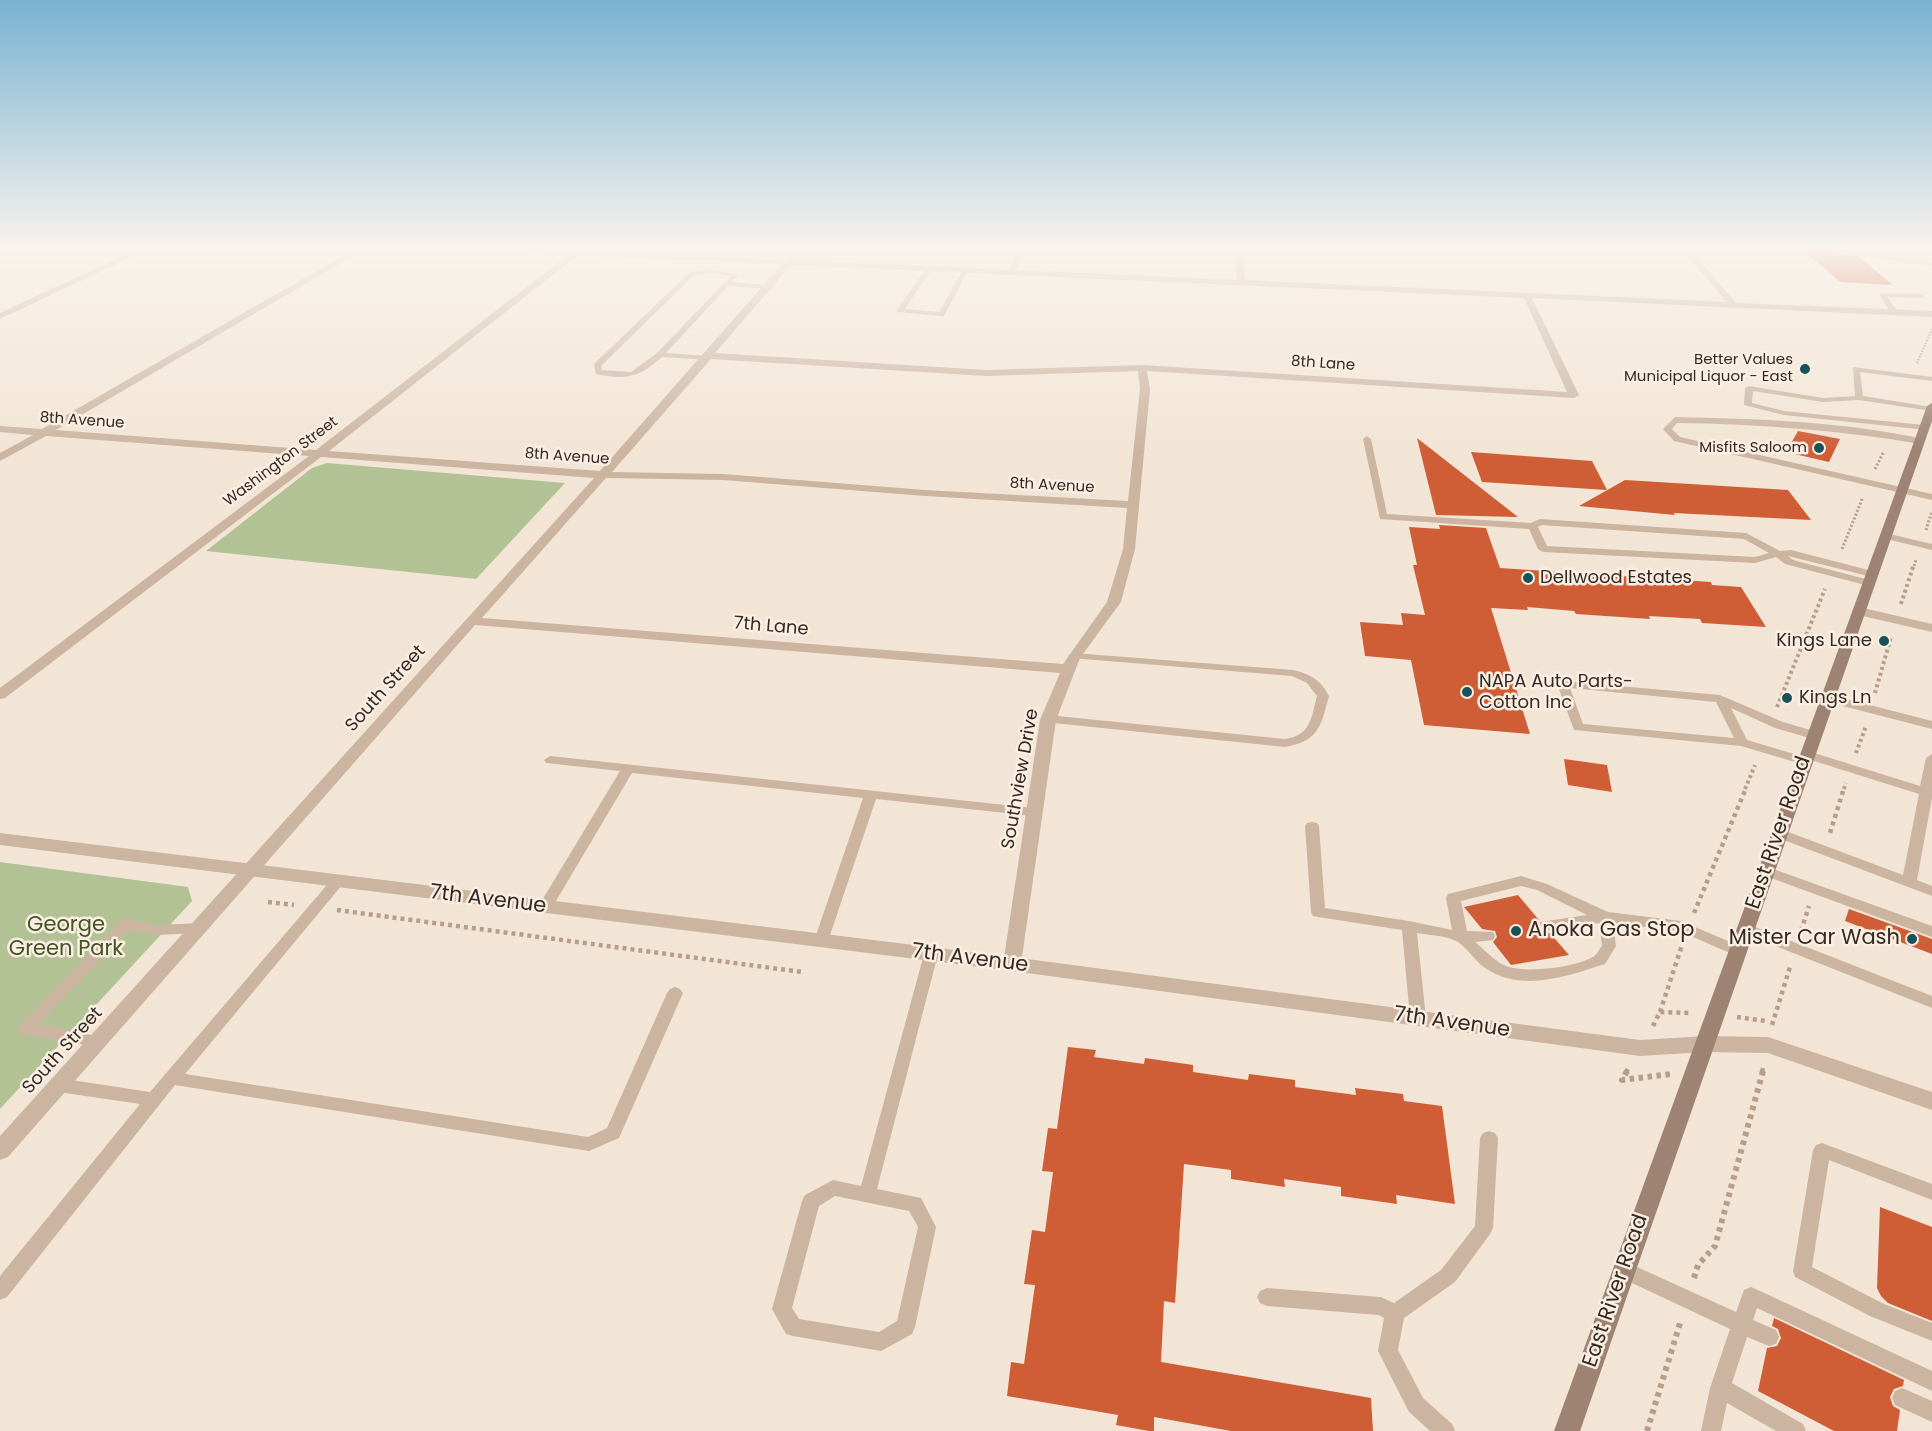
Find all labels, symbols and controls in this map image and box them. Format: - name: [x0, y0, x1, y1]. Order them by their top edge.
- place label: Better Values Municipal Liquor - East: [1624, 351, 1793, 386]
- street label: 8th Lane: [1290, 353, 1356, 375]
- marker: Better Values Municipal Liquor - East: [1798, 362, 1812, 376]
- street label: 8th Avenue: [39, 409, 125, 433]
- street label: Washington Street: [220, 413, 342, 511]
- place label: Misfits Saloom: [1699, 439, 1807, 457]
- marker: Misfits Saloom: [1812, 441, 1826, 455]
- street label: 8th Avenue: [524, 445, 610, 469]
- street label: 8th Avenue: [1009, 475, 1095, 497]
- place label: Dellwood Estates: [1540, 567, 1692, 589]
- marker: Dellwood Estates: [1521, 571, 1535, 585]
- street label: 7th Lane: [733, 613, 809, 641]
- place label: Kings Lane: [1776, 630, 1872, 652]
- marker: Kings Lane: [1877, 634, 1891, 648]
- street label: South Street: [341, 641, 431, 737]
- place label: NAPA Auto Parts- Cotton Inc: [1479, 671, 1633, 714]
- marker: NAPA Auto Parts- Cotton Inc: [1460, 685, 1474, 699]
- place label: Kings Ln: [1799, 687, 1871, 709]
- marker: Kings Ln: [1780, 691, 1794, 705]
- street label: Southview Drive: [998, 707, 1044, 851]
- street label: East River Road: [1741, 753, 1817, 913]
- street label: 7th Avenue: [428, 880, 548, 920]
- park label: George Green Park: [9, 913, 123, 963]
- place label: Anoka Gas Stop: [1528, 918, 1694, 944]
- marker: Anoka Gas Stop: [1509, 924, 1523, 938]
- place label: Mister Car Wash: [1729, 926, 1900, 952]
- marker: Mister Car Wash: [1905, 932, 1919, 946]
- street label: 7th Avenue: [910, 939, 1030, 979]
- street label: 7th Avenue: [1392, 1002, 1512, 1044]
- street label: South Street: [18, 1003, 108, 1099]
- street label: East River Road: [1578, 1211, 1654, 1371]

